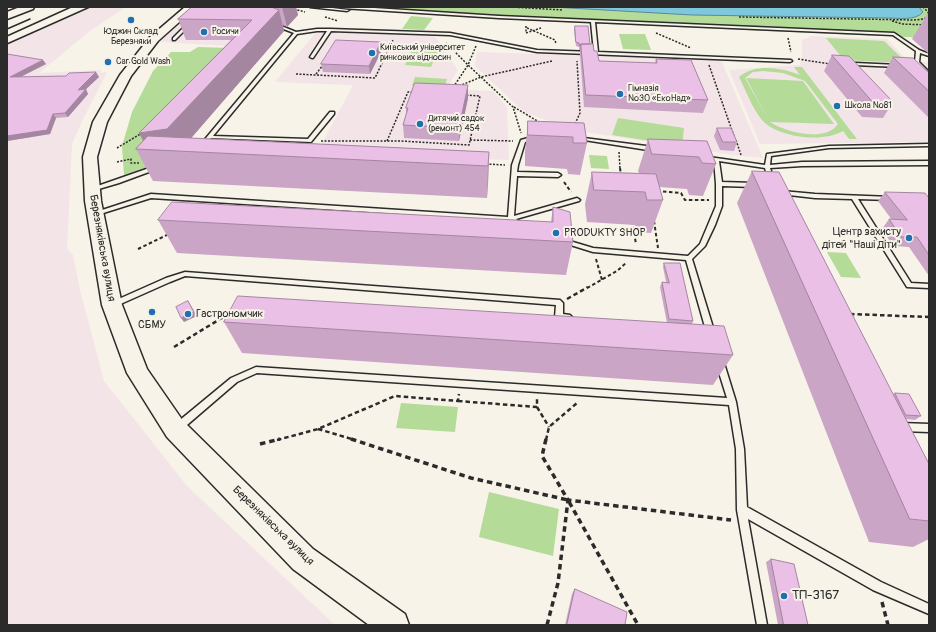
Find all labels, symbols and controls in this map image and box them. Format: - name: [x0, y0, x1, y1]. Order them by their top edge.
- marker: Юджин Склад Березняки: [126, 15, 136, 25]
- place label: Юджин Склад Березняки: [104, 27, 158, 48]
- marker: Росичи: [199, 27, 209, 37]
- place label: Росичи: [212, 27, 238, 37]
- place label: Київський університет ринкових відносин: [380, 43, 465, 64]
- marker: Київський університет ринкових відносин: [367, 48, 377, 58]
- marker: Car Gold Wash: [103, 57, 113, 67]
- place label: Car Gold Wash: [116, 57, 170, 67]
- place label: Гімназія №30 «ЕкоНад»: [628, 84, 691, 105]
- marker: Гімназія №30 «ЕкоНад»: [615, 89, 625, 99]
- marker: Школа №81: [832, 101, 842, 111]
- place label: Школа №81: [845, 101, 892, 111]
- place label: Дитячий садок (ремонт) 454: [428, 114, 485, 135]
- marker: Дитячий садок (ремонт) 454: [415, 119, 425, 129]
- street label: Березняківська вулиця: [86, 194, 118, 302]
- place label: Центр захисту дітей "Наші Діти": [822, 225, 901, 251]
- place label: PRODUKTY SHOP: [564, 226, 646, 240]
- marker: PRODUKTY SHOP: [551, 228, 561, 238]
- marker: Центр захисту дітей "Наші Діти": [904, 233, 914, 243]
- marker: СБМУ: [147, 307, 157, 317]
- place label: Гастрономчик: [196, 307, 263, 321]
- marker: Гастрономчик: [183, 309, 193, 319]
- place label: СБМУ: [138, 318, 166, 332]
- street label: Березняківська вулиця: [229, 484, 317, 568]
- place label: ТП-3167: [792, 588, 839, 604]
- marker: ТП-3167: [779, 591, 789, 601]

